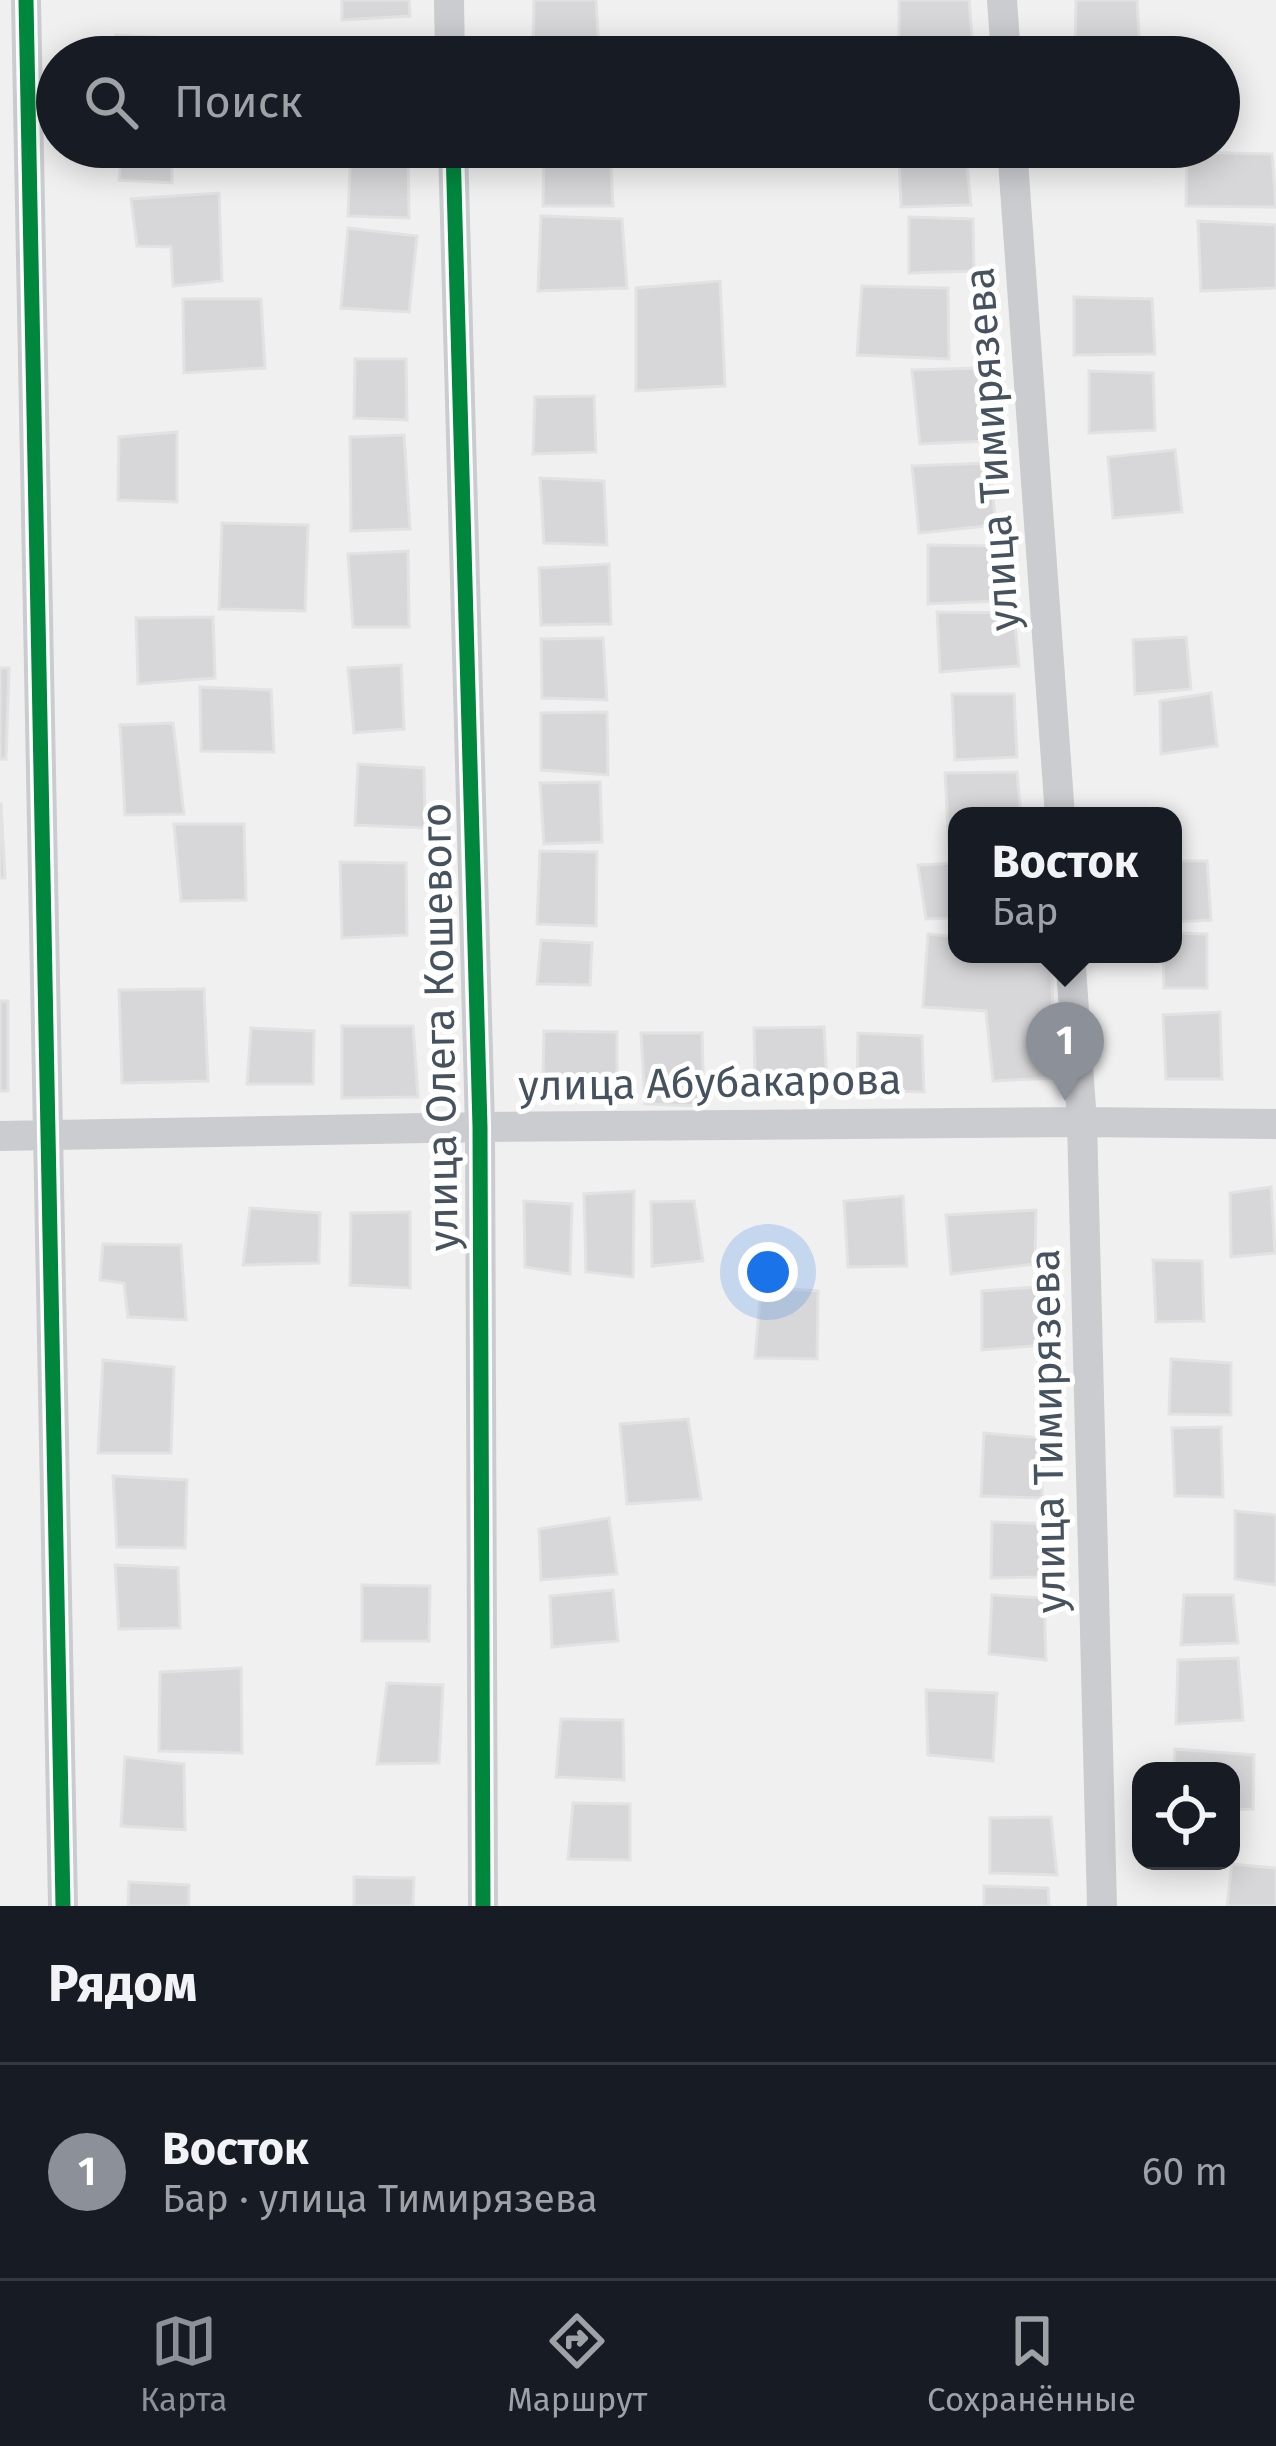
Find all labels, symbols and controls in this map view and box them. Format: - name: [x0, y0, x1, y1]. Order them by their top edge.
- search box: [36, 36, 1240, 168]
- icon: search: [78, 69, 144, 135]
- text: Поиск: [174, 75, 303, 129]
- street label: улица Тимирязева: [954, 265, 1030, 633]
- street label: улица Олега Кошевого: [411, 802, 469, 1252]
- popup: [948, 807, 1182, 963]
- text: Восток: [992, 835, 1138, 889]
- text: Бар: [992, 889, 1059, 935]
- pin: 1: [1026, 1002, 1104, 1101]
- street label: улица Абубакарова: [518, 1055, 902, 1111]
- your location: [738, 1242, 798, 1302]
- street label: улица Тимирязева: [1020, 1248, 1076, 1614]
- map controls: [1132, 1762, 1240, 1870]
- button: locate: [1132, 1762, 1240, 1870]
- text: Рядом: [48, 1953, 197, 2015]
- text: Восток: [162, 2122, 309, 2176]
- text: 1: [78, 2149, 96, 2195]
- text: 60 m: [1142, 2149, 1228, 2195]
- text: Бар · улица Тимирязева: [162, 2176, 598, 2222]
- tab: Карта: [140, 2308, 227, 2420]
- tab: Маршрут: [507, 2308, 647, 2420]
- tab: Сохранённые: [927, 2308, 1136, 2420]

